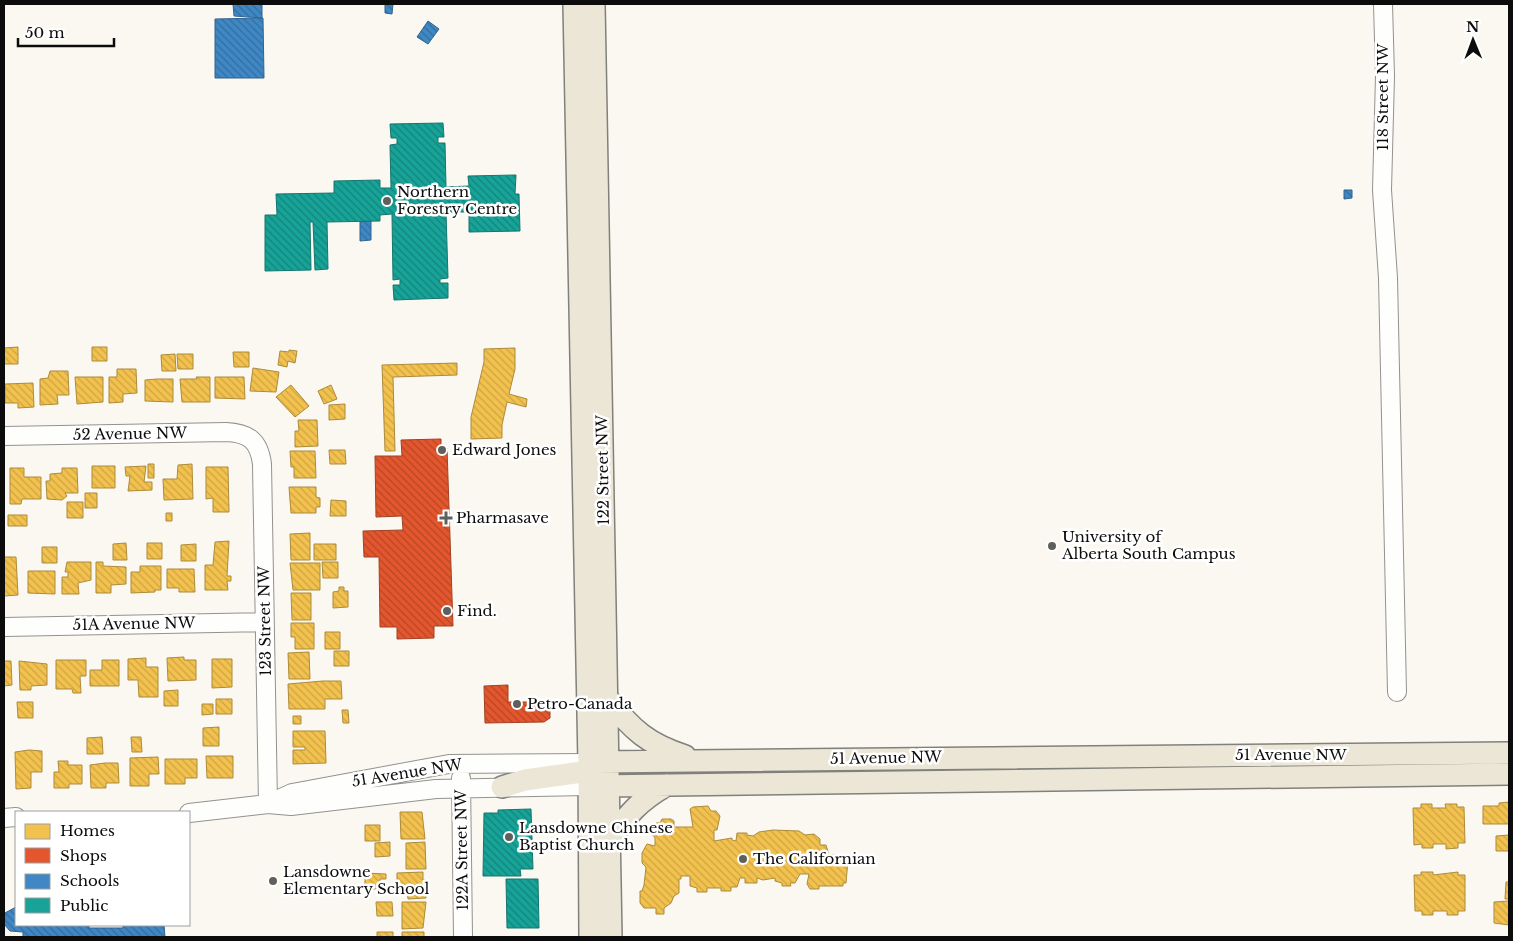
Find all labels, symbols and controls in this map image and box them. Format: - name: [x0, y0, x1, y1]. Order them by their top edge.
- scale bar: [18, 15, 114, 47]
- north arrow: [1448, 15, 1498, 65]
- text: N: [1466, 18, 1480, 36]
- text: 50 m: [25, 23, 65, 42]
- street label: 118 Street NW: [1373, 43, 1392, 151]
- place label: Northern Forestry Centre: [397, 182, 517, 218]
- marker: Northern Forestry Centre: [381, 195, 393, 207]
- street label: 122 Street NW: [592, 414, 613, 525]
- street label: 52 Avenue NW: [73, 423, 188, 444]
- place label: Edward Jones: [452, 440, 557, 459]
- marker: Edward Jones: [436, 444, 448, 456]
- place label: Pharmasave: [456, 508, 549, 527]
- marker: Pharmasave: [440, 512, 452, 524]
- place label: University of Alberta South Campus: [1061, 527, 1236, 563]
- marker: University of Alberta South Campus: [1046, 540, 1058, 552]
- street label: 123 Street NW: [254, 565, 275, 676]
- place label: Find.: [457, 601, 497, 620]
- marker: Find.: [441, 605, 453, 617]
- street label: 51A Avenue NW: [73, 613, 196, 634]
- place label: Petro-Canada: [527, 694, 633, 713]
- marker: Petro-Canada: [511, 698, 523, 710]
- street label: 51 Avenue NW: [1235, 745, 1347, 764]
- street label: 51 Avenue NW: [830, 747, 942, 768]
- street label: 51 Avenue NW: [350, 754, 464, 791]
- street label: 122A Street NW: [451, 789, 472, 911]
- legend: [15, 811, 190, 926]
- place label: Lansdowne Chinese Baptist Church: [519, 818, 673, 854]
- text: Homes: [60, 821, 115, 840]
- marker: Lansdowne Chinese Baptist Church: [503, 831, 515, 843]
- text: Shops: [60, 846, 107, 865]
- place label: The Californian: [753, 849, 876, 868]
- marker: The Californian: [737, 853, 749, 865]
- place label: Lansdowne Elementary School: [283, 862, 430, 898]
- text: Schools: [60, 871, 120, 890]
- marker: Lansdowne Elementary School: [267, 875, 279, 887]
- text: Public: [60, 896, 108, 915]

